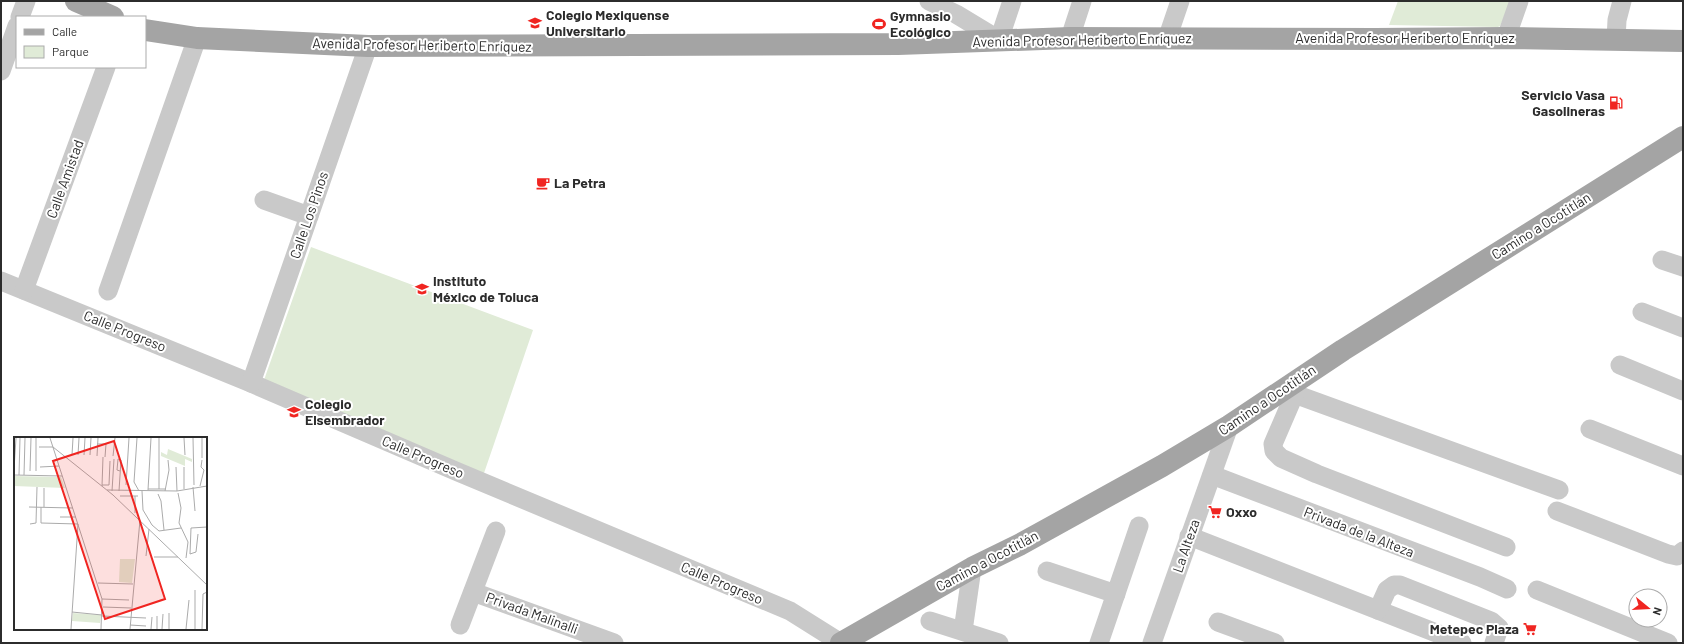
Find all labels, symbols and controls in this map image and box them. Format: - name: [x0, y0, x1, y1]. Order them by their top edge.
- place label: Colegio Mexiquense Universitario: [546, 6, 670, 39]
- place label: Gymnasio Ecológico: [890, 7, 951, 40]
- school or university icon: Colegio Mexiquense Universitario: [527, 15, 543, 31]
- legend: [16, 16, 146, 68]
- sports icon: Gymnasio Ecológico: [871, 16, 887, 32]
- text: Calle: [52, 24, 77, 38]
- street label: Avenida Profesor Heriberto Enríquez: [972, 29, 1192, 50]
- street label: Avenida Profesor Heriberto Enríquez: [1295, 29, 1515, 46]
- street label: Avenida Profesor Heriberto Enríquez: [312, 34, 532, 55]
- text: Parque: [52, 44, 89, 58]
- place label: Servicio Vasa Gasolineras: [1521, 86, 1605, 119]
- fuel station icon: Servicio Vasa Gasolineras: [1608, 95, 1624, 111]
- street label: Calle Amistad: [42, 137, 87, 221]
- street label: Calle Los Pinos: [286, 169, 331, 261]
- place label: La Petra: [554, 174, 606, 191]
- cafe icon: La Petra: [535, 175, 551, 191]
- street label: Camino a Ocotitlán: [1488, 188, 1593, 263]
- place label: Instituto México de Toluca: [433, 272, 539, 305]
- school or university icon: Instituto México de Toluca: [414, 281, 430, 297]
- street label: Calle Progreso: [81, 306, 169, 355]
- street label: Camino a Ocotitlán: [1215, 361, 1319, 438]
- place label: Colegio Elsembrador: [305, 395, 385, 428]
- school or university icon: Colegio Elsembrador: [286, 404, 302, 420]
- street label: Calle Progreso: [380, 432, 467, 481]
- inset map: [14, 437, 207, 630]
- place label: Oxxo: [1226, 503, 1257, 520]
- street label: Privada de la Alteza: [1302, 503, 1417, 560]
- supermarket icon: Oxxo: [1207, 504, 1223, 520]
- street label: La Alteza: [1168, 517, 1203, 575]
- street label: Camino a Ocotitlán: [933, 526, 1041, 595]
- street label: Calle Progreso: [679, 558, 766, 607]
- street label: Privada Malinalli: [484, 588, 581, 637]
- north arrow: [1628, 588, 1668, 628]
- text: N: [1651, 606, 1665, 617]
- place label: Metepec Plaza: [1430, 620, 1519, 637]
- supermarket icon: Metepec Plaza: [1522, 621, 1538, 637]

